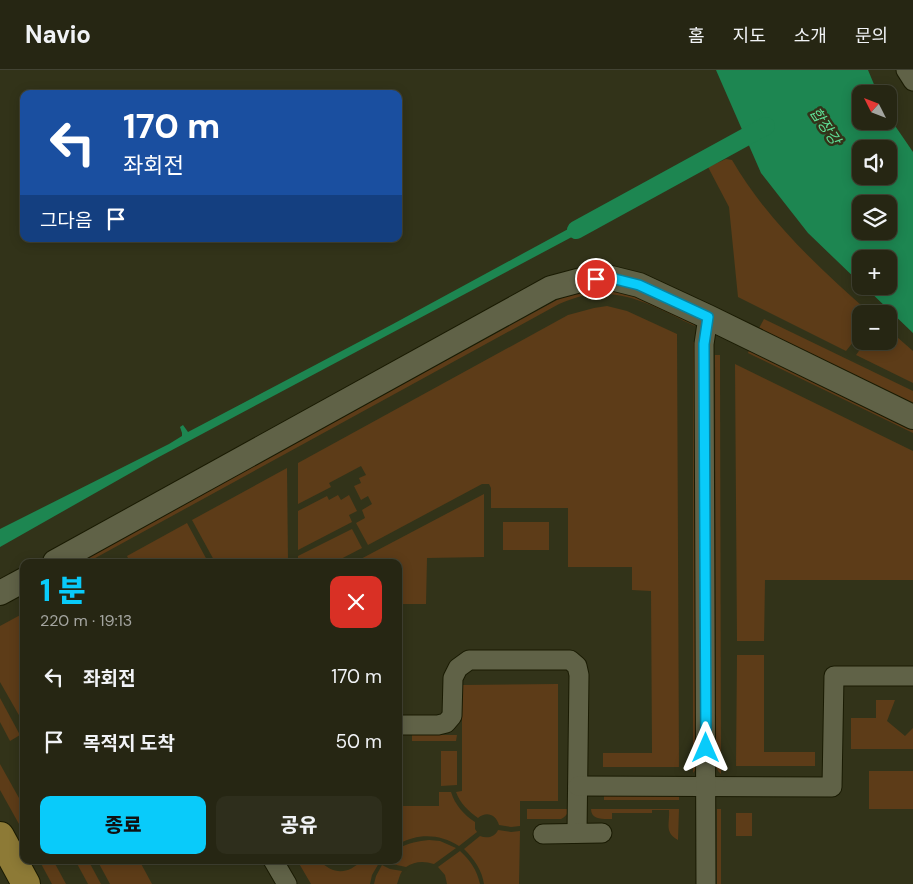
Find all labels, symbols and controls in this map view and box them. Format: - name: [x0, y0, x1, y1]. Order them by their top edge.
- text: Navio: [25, 19, 91, 50]
- text: 홈: [688, 24, 705, 48]
- text: 지도: [733, 24, 766, 48]
- text: 소개: [794, 24, 827, 48]
- text: 문의: [855, 24, 888, 48]
- north arrow: [852, 85, 898, 130]
- map controls: [852, 85, 897, 350]
- text: 170 m: [123, 103, 220, 149]
- water label: 합장강: [805, 103, 846, 151]
- icon: left: [40, 110, 105, 175]
- button: sound: [852, 140, 897, 185]
- text: 좌회전: [123, 151, 184, 180]
- button: layers: [852, 195, 897, 240]
- icon: arrive: [102, 205, 130, 233]
- text: 그다음: [40, 208, 92, 233]
- button: +: [852, 250, 897, 295]
- pin: [575, 258, 617, 300]
- icon: arrive: [582, 265, 610, 293]
- button: −: [852, 305, 897, 350]
- text: 1 분: [40, 571, 86, 610]
- button: close: [330, 576, 382, 628]
- text: 220 m · 19:13: [40, 610, 132, 631]
- icon: left: [40, 663, 68, 691]
- text: 170 m: [331, 664, 382, 689]
- text: 좌회전: [83, 666, 135, 691]
- position arrow: [679, 721, 731, 773]
- icon: arrive: [40, 728, 68, 756]
- text: 50 m: [335, 729, 382, 754]
- text: 목적지 도착: [83, 731, 175, 756]
- button: 종료: [40, 796, 206, 854]
- button: 공유: [216, 796, 382, 854]

